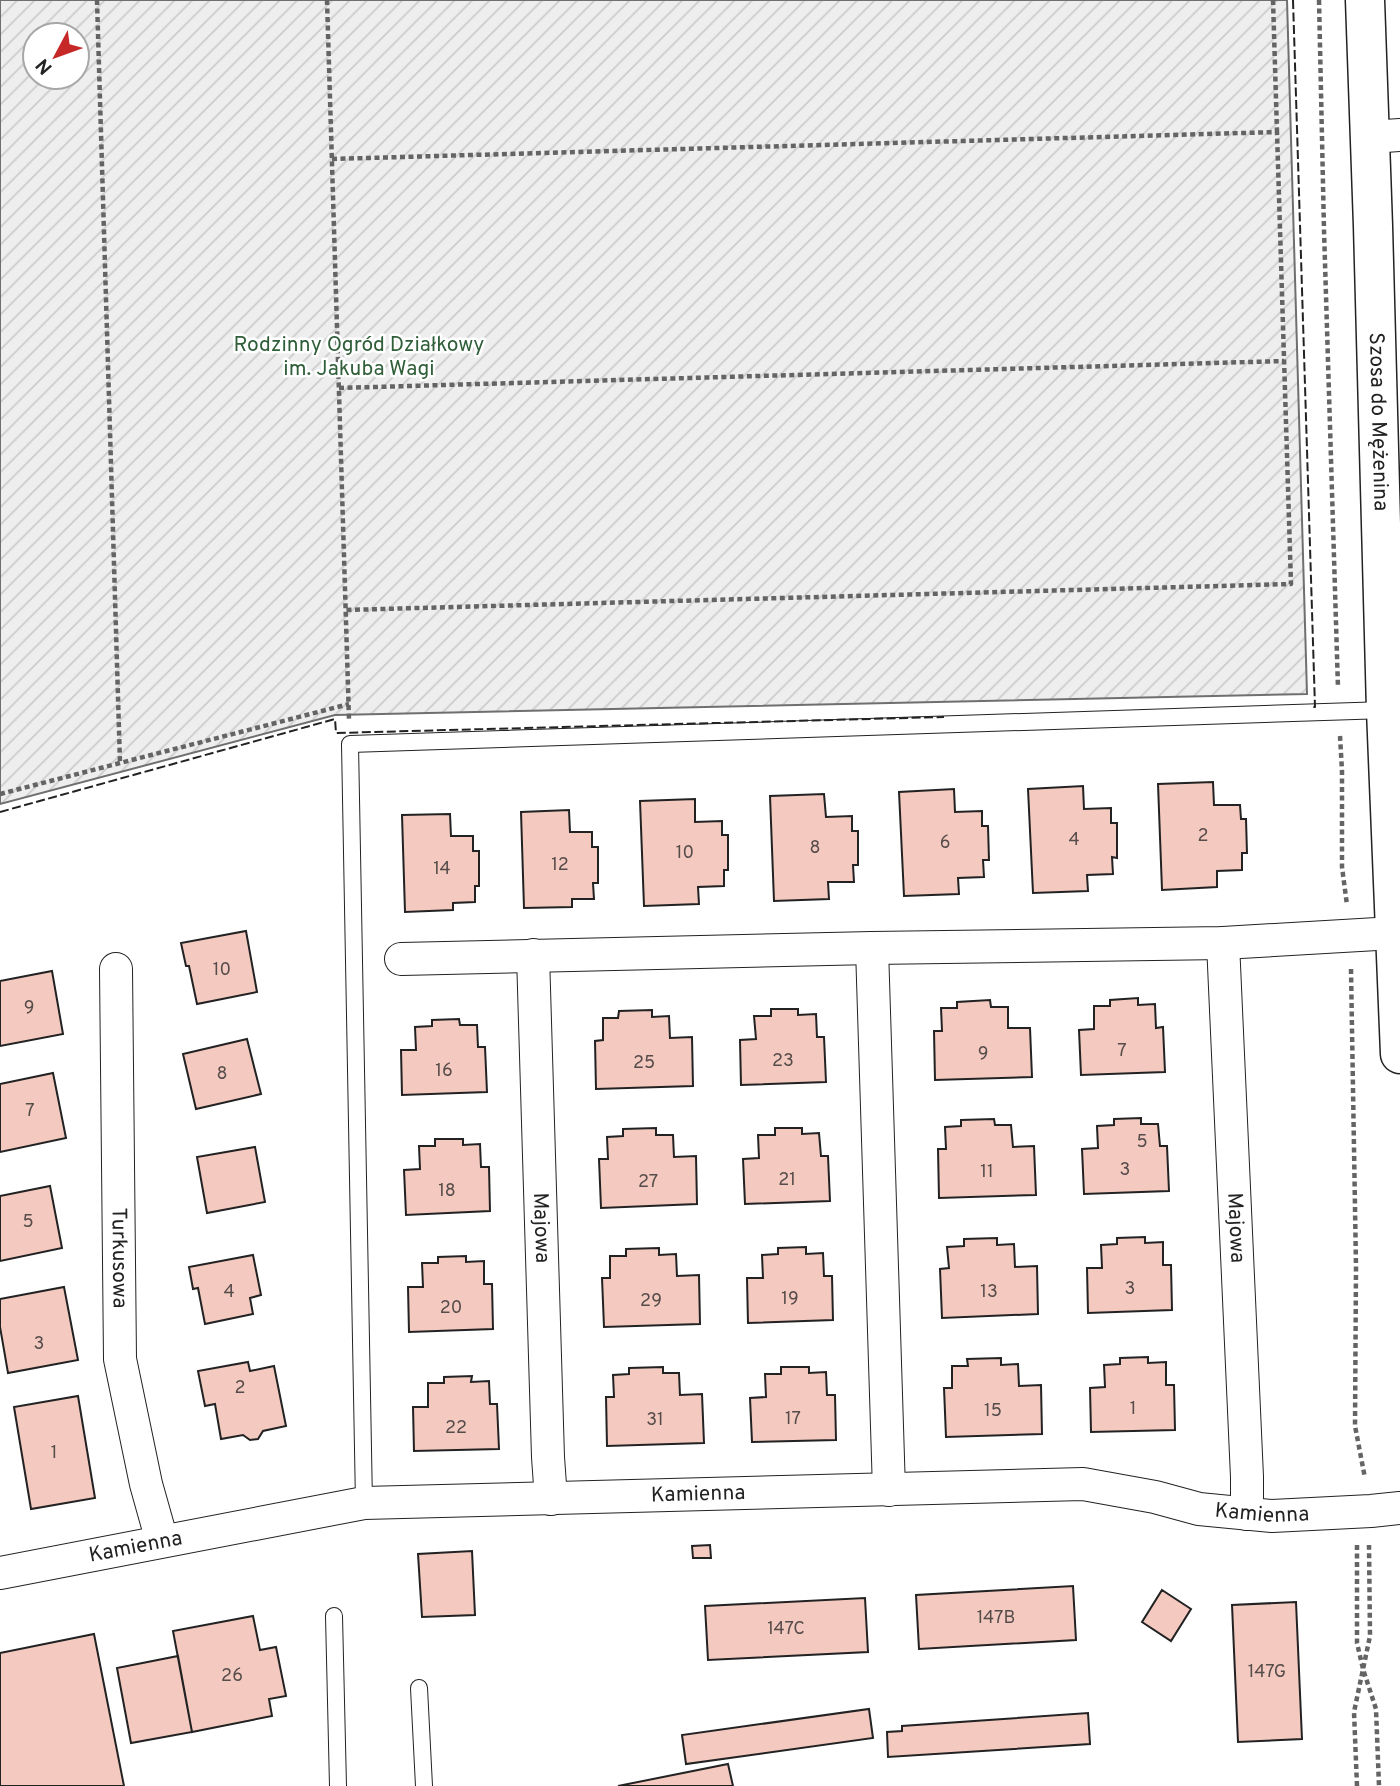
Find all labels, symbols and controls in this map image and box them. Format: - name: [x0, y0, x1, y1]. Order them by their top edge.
- north arrow: [21, 21, 91, 91]
- text: N: [31, 53, 58, 79]
- park label: Rodzinny Ogród Działkowy im. Jakuba Wagi: [234, 332, 484, 383]
- street label: Szosa do Mężenina: [1362, 332, 1394, 511]
- house number: 2: [1197, 825, 1209, 848]
- house number: 4: [1068, 829, 1080, 852]
- house number: 6: [940, 832, 950, 855]
- house number: 8: [810, 837, 821, 860]
- house number: 10: [676, 842, 694, 865]
- house number: 12: [551, 854, 569, 877]
- house number: 14: [433, 858, 451, 881]
- house number: 10: [213, 959, 231, 982]
- house number: 9: [24, 997, 34, 1020]
- house number: 7: [1117, 1040, 1127, 1063]
- house number: 9: [978, 1043, 988, 1066]
- house number: 23: [772, 1050, 794, 1073]
- house number: 25: [633, 1052, 655, 1075]
- house number: 16: [435, 1060, 453, 1083]
- house number: 8: [217, 1063, 228, 1086]
- house number: 7: [25, 1100, 35, 1123]
- house number: 5: [1136, 1131, 1148, 1154]
- house number: 3: [1120, 1159, 1130, 1182]
- house number: 11: [980, 1161, 994, 1184]
- house number: 21: [778, 1169, 796, 1192]
- house number: 27: [638, 1171, 658, 1194]
- house number: 18: [438, 1180, 456, 1203]
- street label: Majowa: [527, 1192, 556, 1264]
- street label: Majowa: [1221, 1192, 1251, 1264]
- street label: Turkusowa: [105, 1207, 133, 1309]
- house number: 5: [22, 1211, 34, 1234]
- house number: 3: [1125, 1278, 1135, 1301]
- house number: 4: [223, 1281, 235, 1304]
- house number: 13: [980, 1281, 998, 1304]
- house number: 19: [781, 1288, 799, 1311]
- house number: 29: [640, 1290, 662, 1313]
- house number: 20: [440, 1297, 462, 1320]
- house number: 3: [34, 1333, 44, 1356]
- house number: 2: [234, 1377, 246, 1400]
- house number: 1: [1130, 1398, 1136, 1421]
- house number: 15: [984, 1400, 1002, 1423]
- house number: 17: [785, 1408, 801, 1431]
- house number: 31: [646, 1409, 664, 1432]
- house number: 22: [445, 1417, 467, 1440]
- house number: 1: [51, 1442, 57, 1465]
- street label: Kamienna: [651, 1479, 746, 1509]
- street label: Kamienna: [1214, 1497, 1310, 1530]
- street label: Kamienna: [87, 1525, 185, 1569]
- house number: 147B: [977, 1607, 1015, 1630]
- house number: 147C: [767, 1618, 805, 1641]
- house number: 147G: [1248, 1661, 1286, 1684]
- house number: 26: [221, 1665, 243, 1688]

